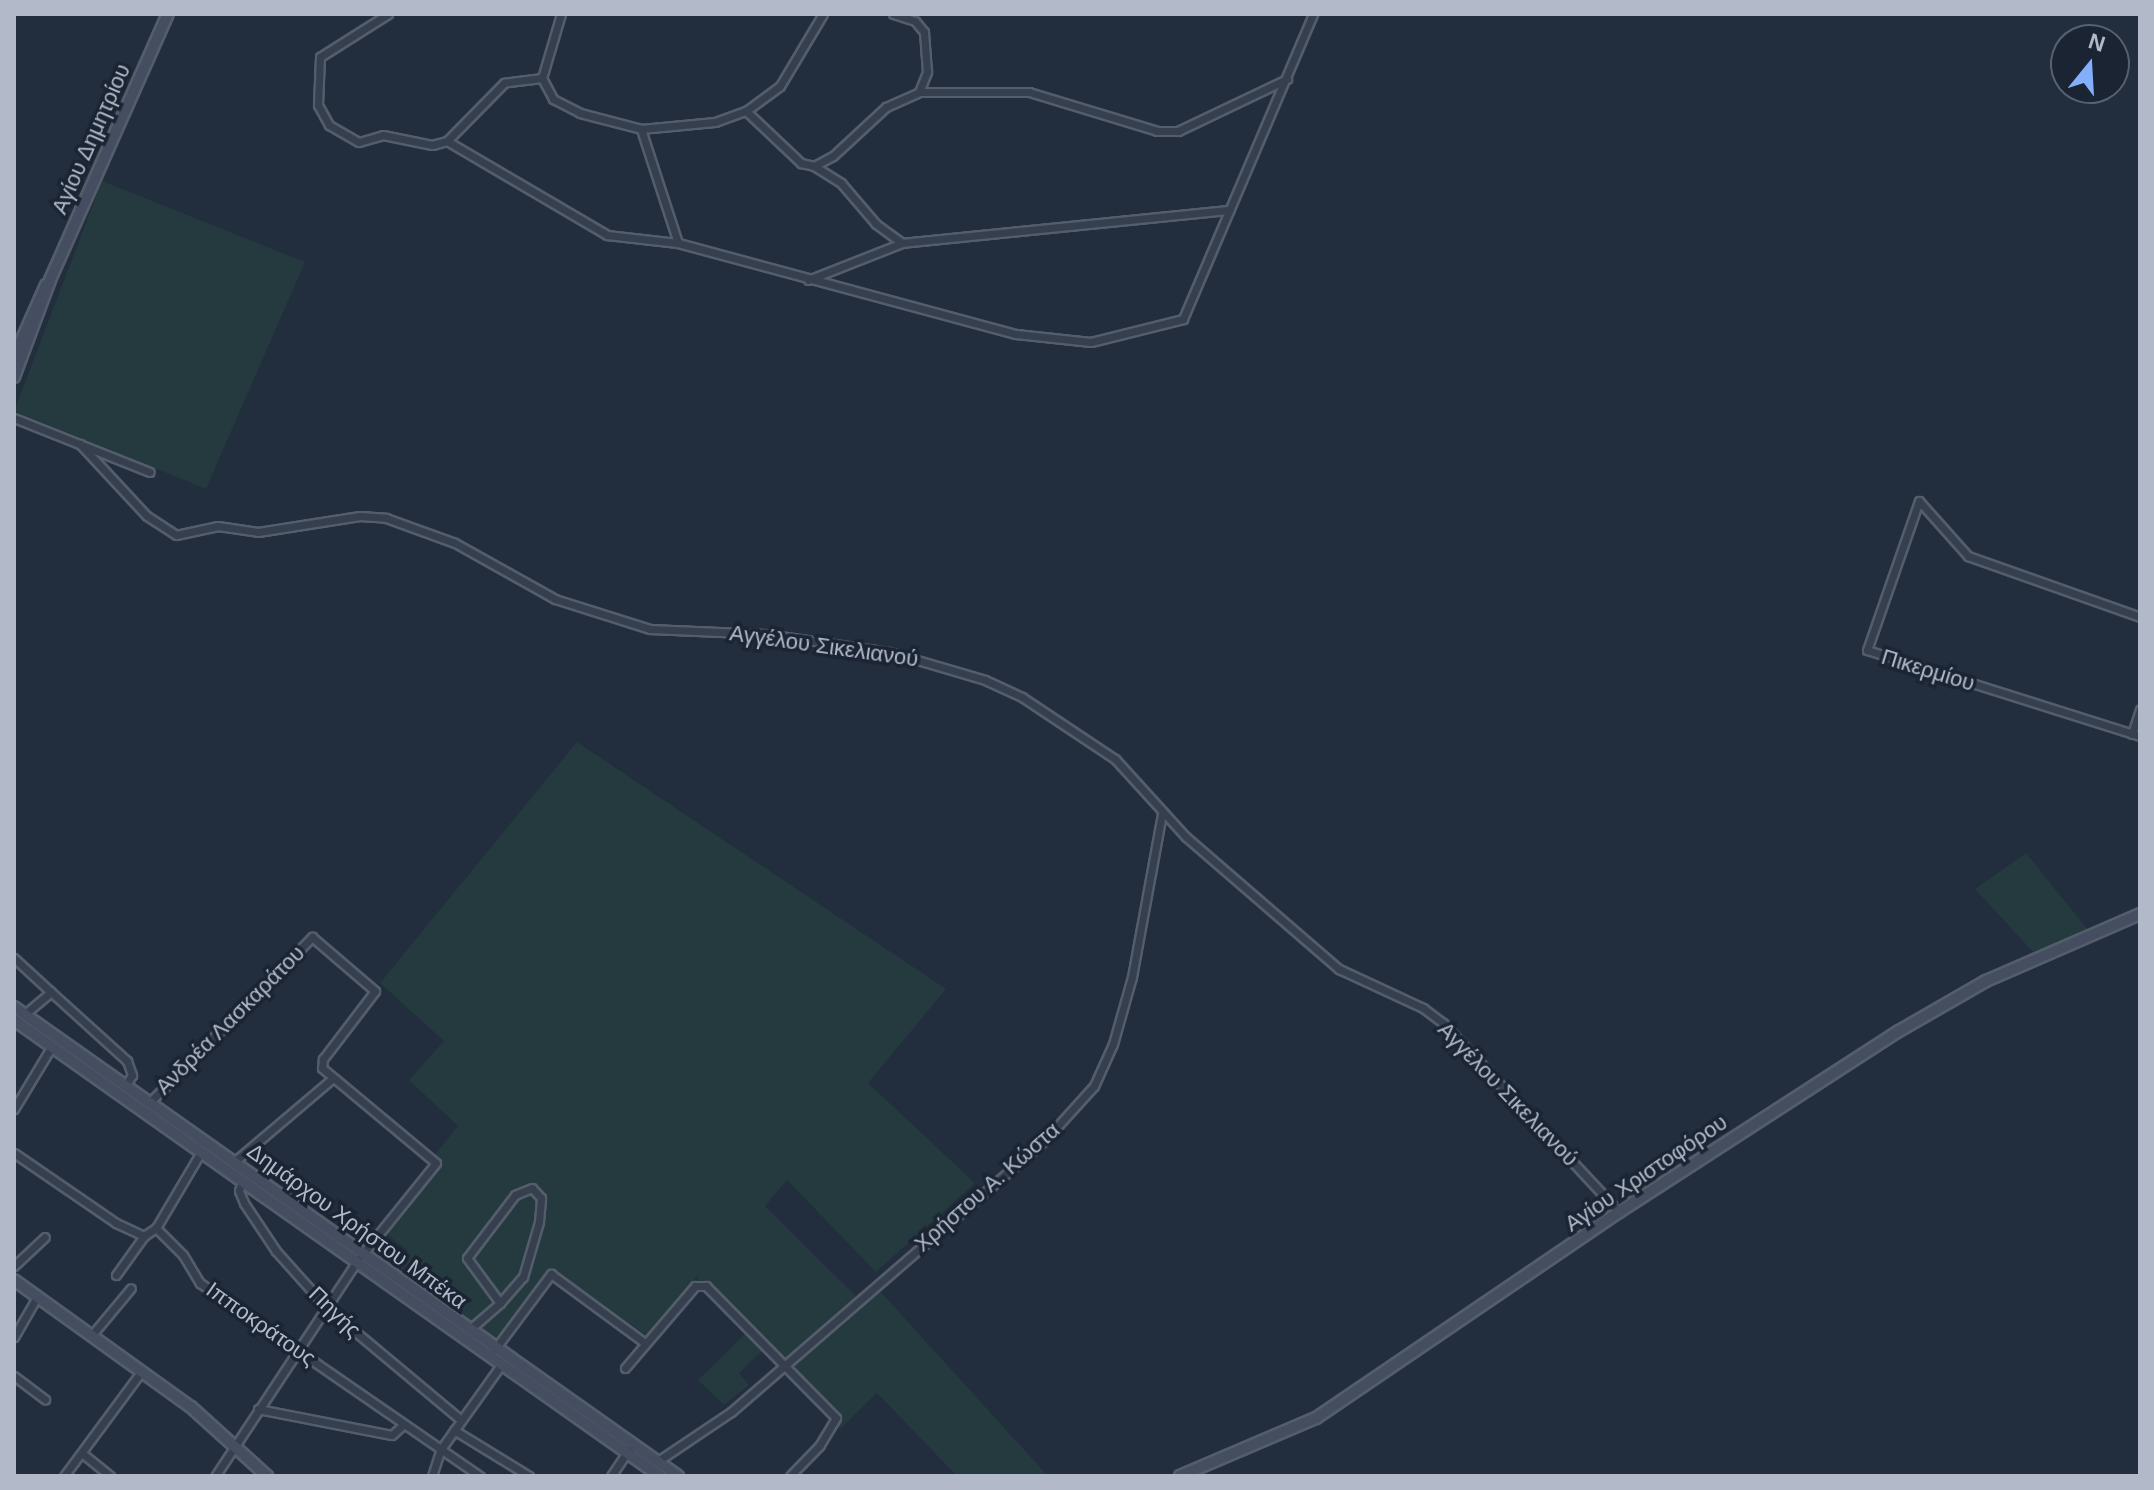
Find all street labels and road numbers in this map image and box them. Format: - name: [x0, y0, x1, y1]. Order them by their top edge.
- street label: Αγίου Δημητρίου: [46, 59, 136, 219]
- street label: Αγγέλου Σικελιανού: [728, 620, 920, 672]
- street label: Πικερμίου: [1878, 643, 1978, 697]
- street label: Ανδρέα Λασκαράτου: [150, 940, 310, 1100]
- street label: Αγγέλου Σικελιανού: [1432, 1016, 1584, 1172]
- street label: Αγίου Χριστοφόρου: [1560, 1109, 1732, 1237]
- street label: Χρήστου Α. Κώστα: [909, 1116, 1065, 1258]
- street label: Δημάρχου Χρήστου Μπέκα: [242, 1138, 472, 1314]
- street label: Ιπποκράτους: [201, 1277, 321, 1371]
- street label: Πηγής: [304, 1281, 366, 1343]

